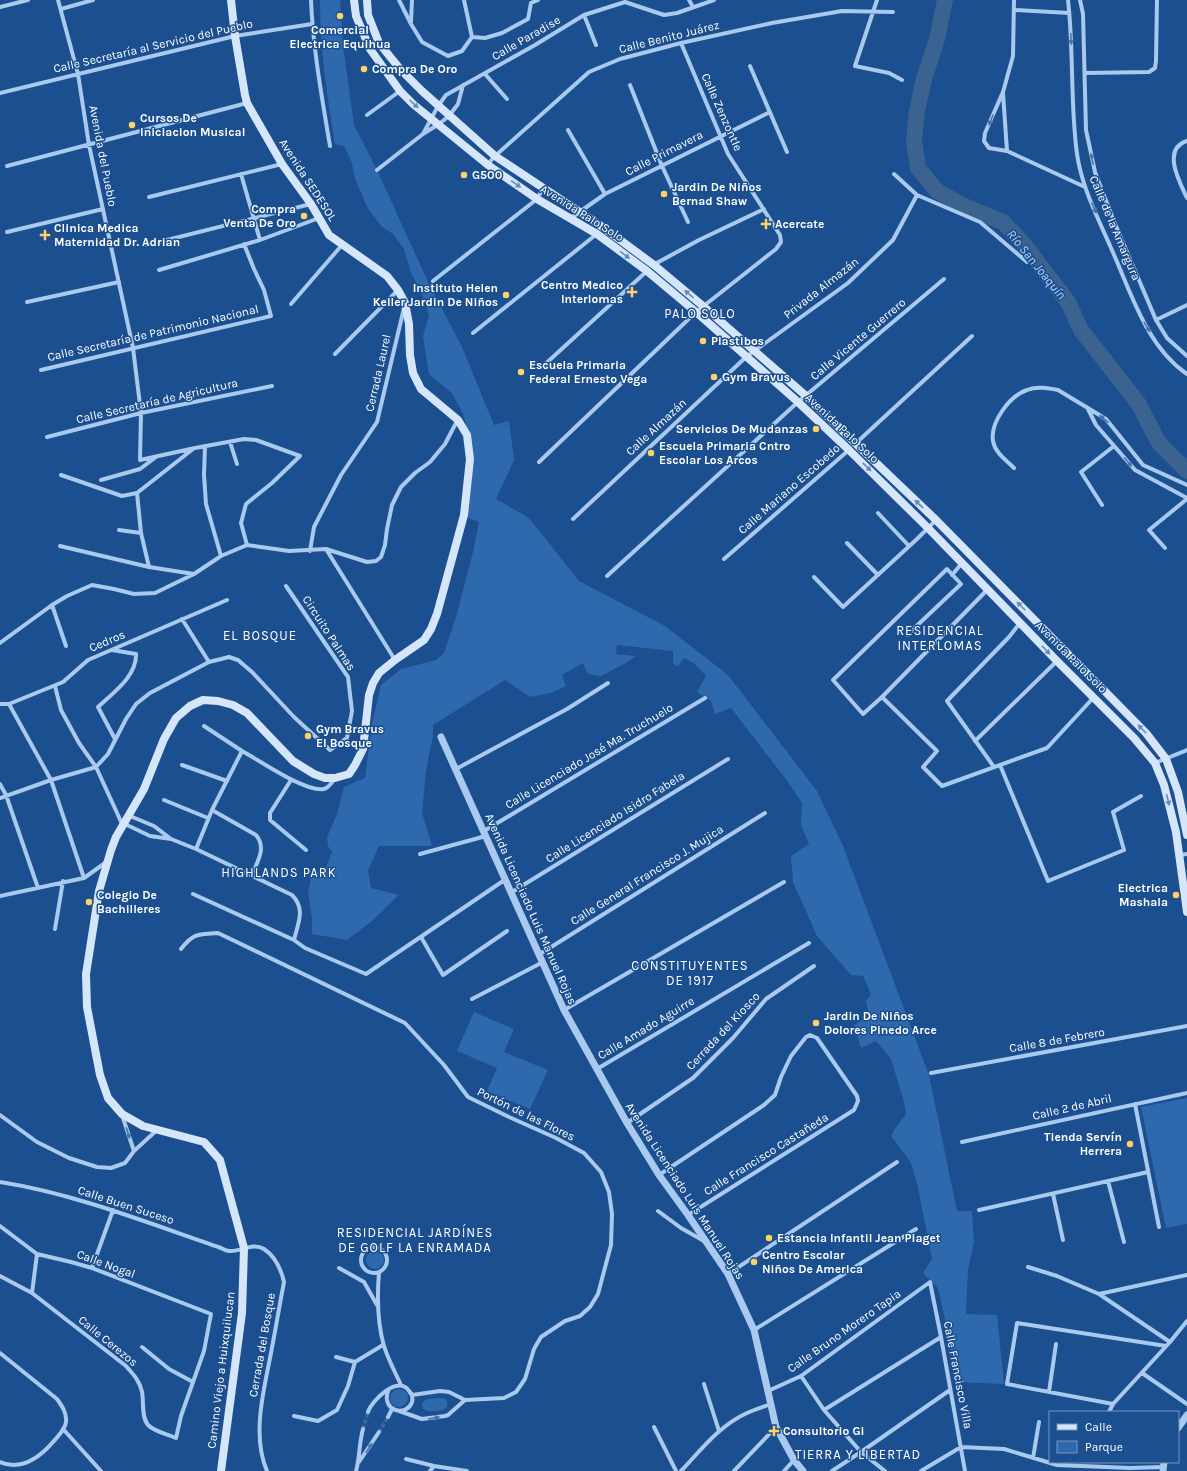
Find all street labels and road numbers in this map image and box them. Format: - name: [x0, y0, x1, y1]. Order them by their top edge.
- street label: Calle Paradise: [489, 13, 563, 63]
- street label: Calle Secretaría al Servicio del Pueblo: [52, 16, 254, 76]
- street label: Calle Benito Juárez: [617, 18, 721, 56]
- street label: Calle Zenzontle: [699, 71, 745, 153]
- street label: Avenida del Pueblo: [86, 104, 120, 208]
- street label: Calle Primavera: [623, 127, 705, 179]
- street label: Avenida SEDESOL: [276, 136, 340, 224]
- street label: Calle de la Amargura: [1087, 173, 1143, 283]
- street label: Avenida Palo Solo: [538, 182, 626, 244]
- street label: Privada Almazán: [781, 254, 861, 322]
- street label: Calle Vicente Guerrero: [808, 295, 908, 383]
- street label: Calle Secretaría de Patrimonio Nacional: [46, 302, 260, 364]
- street label: Cerrada Laurel: [362, 333, 394, 413]
- street label: Calle Secretaría de Agricultura: [75, 376, 239, 426]
- street label: Avenida Palo Solo: [802, 390, 882, 466]
- street label: Calle Almazán: [623, 396, 689, 458]
- street label: Calle Mariano Escobedo: [735, 441, 843, 537]
- street label: Circuito Palmas: [299, 593, 359, 673]
- street label: Avenida Palo Solo: [1032, 618, 1110, 696]
- street label: Cedros: [87, 627, 127, 655]
- street label: Calle Licenciado José Ma. Truchuelo: [503, 700, 675, 812]
- street label: Calle Licenciado Isidro Fabela: [543, 768, 687, 866]
- street label: Avenida Licenciado Luis Manuel Rojas: [482, 811, 580, 1007]
- street label: Calle General Francisco J. Mujica: [568, 822, 726, 928]
- street label: Cerrada del Kiosco: [683, 989, 763, 1073]
- street label: Calle Amado Aguirre: [595, 994, 697, 1062]
- street label: Calle 8 de Febrero: [1008, 1025, 1106, 1055]
- street label: Portón de las Flores: [475, 1084, 577, 1144]
- street label: Calle 2 de Abril: [1031, 1091, 1113, 1123]
- street label: Avenida Licenciado Luis Manuel Rojas: [623, 1100, 747, 1282]
- street label: Calle Francisco Castañeda: [701, 1110, 831, 1198]
- street label: Calle Buen Suceso: [76, 1183, 176, 1227]
- street label: Calle Nogal: [75, 1247, 137, 1281]
- street label: Calle Bruno Morero Tapia: [785, 1287, 903, 1375]
- street label: Camino Viejo a Huixquilucan: [204, 1291, 238, 1449]
- street label: Cerrada del Bosque: [246, 1292, 278, 1398]
- street label: Calle Cerezos: [76, 1313, 140, 1369]
- street label: Calle Francisco Villa: [941, 1320, 975, 1430]

